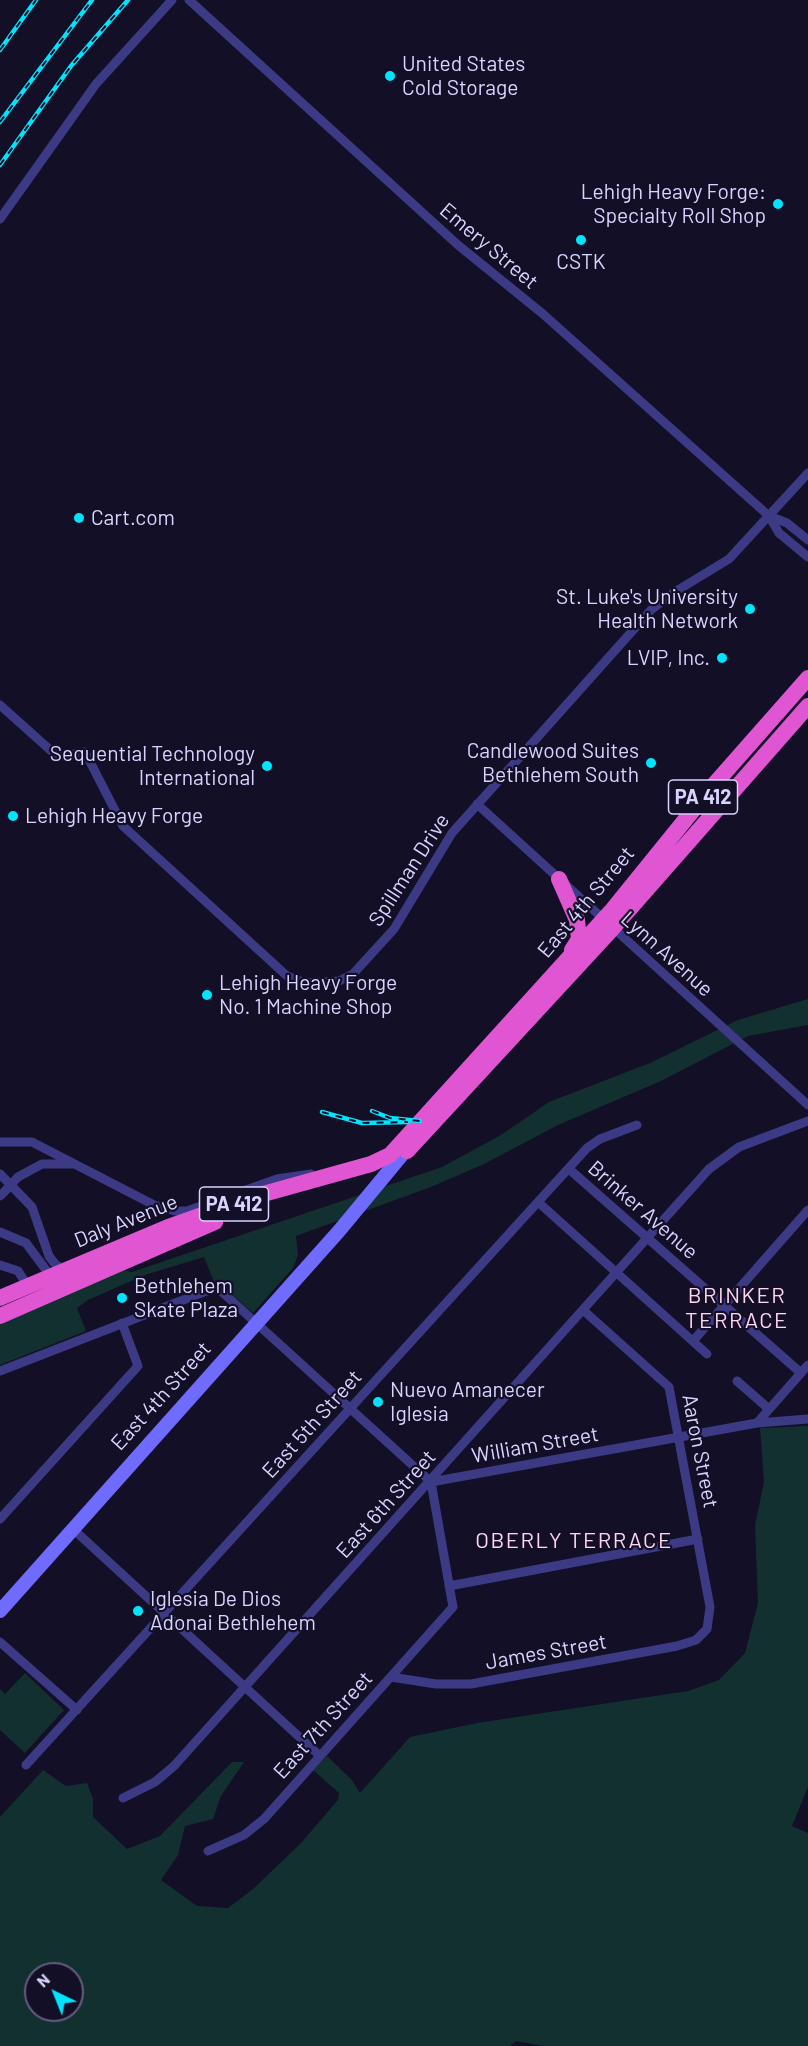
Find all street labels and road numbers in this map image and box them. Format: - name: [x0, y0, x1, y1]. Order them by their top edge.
- street label: Emery Street: [435, 198, 543, 294]
- road number: PA 412: [668, 780, 738, 814]
- street label: Spillman Drive: [363, 809, 455, 931]
- street label: East 4th Street: [532, 841, 640, 963]
- street label: Lynn Avenue: [616, 906, 718, 1002]
- street label: Brinker Avenue: [583, 1155, 703, 1265]
- road number: PA 412: [200, 1187, 268, 1221]
- street label: Daly Avenue: [71, 1189, 181, 1253]
- street label: East 4th Street: [106, 1337, 216, 1455]
- street label: East 5th Street: [257, 1365, 367, 1483]
- street label: Aaron Street: [677, 1392, 723, 1510]
- street label: William Street: [470, 1421, 600, 1469]
- street label: East 6th Street: [331, 1445, 441, 1563]
- street label: James Street: [483, 1629, 609, 1675]
- street label: East 7th Street: [268, 1666, 378, 1784]

